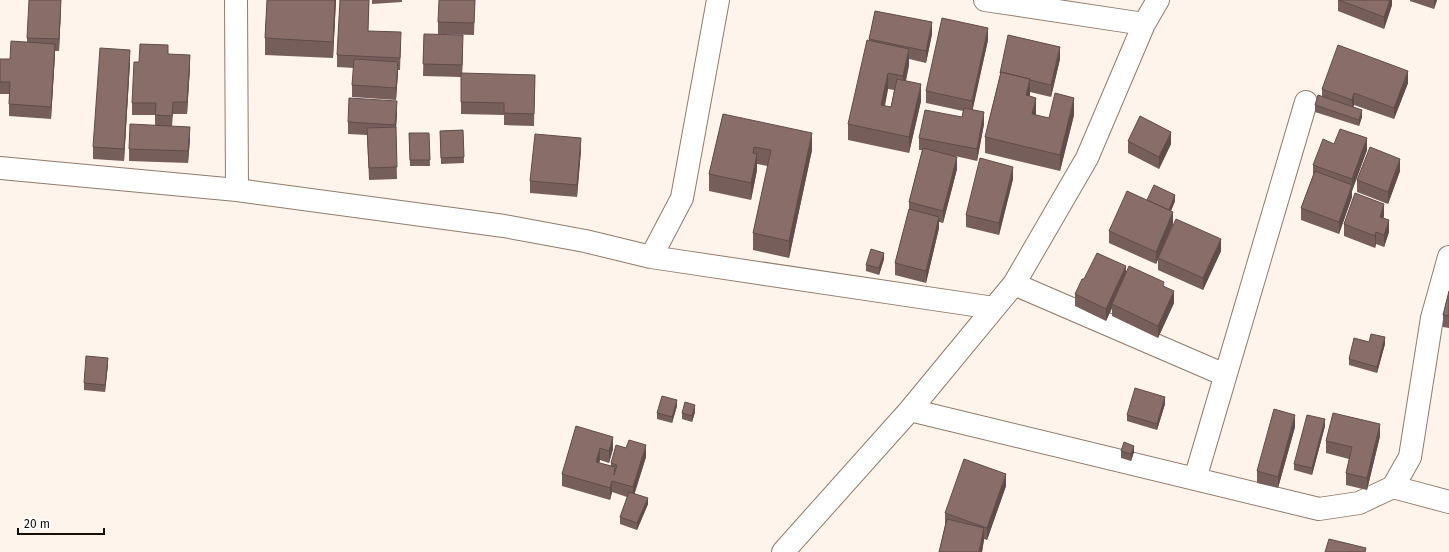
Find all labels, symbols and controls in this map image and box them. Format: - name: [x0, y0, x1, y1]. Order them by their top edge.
- scale bar: [18, 510, 104, 536]
- text: 20 m: [24, 517, 50, 531]

